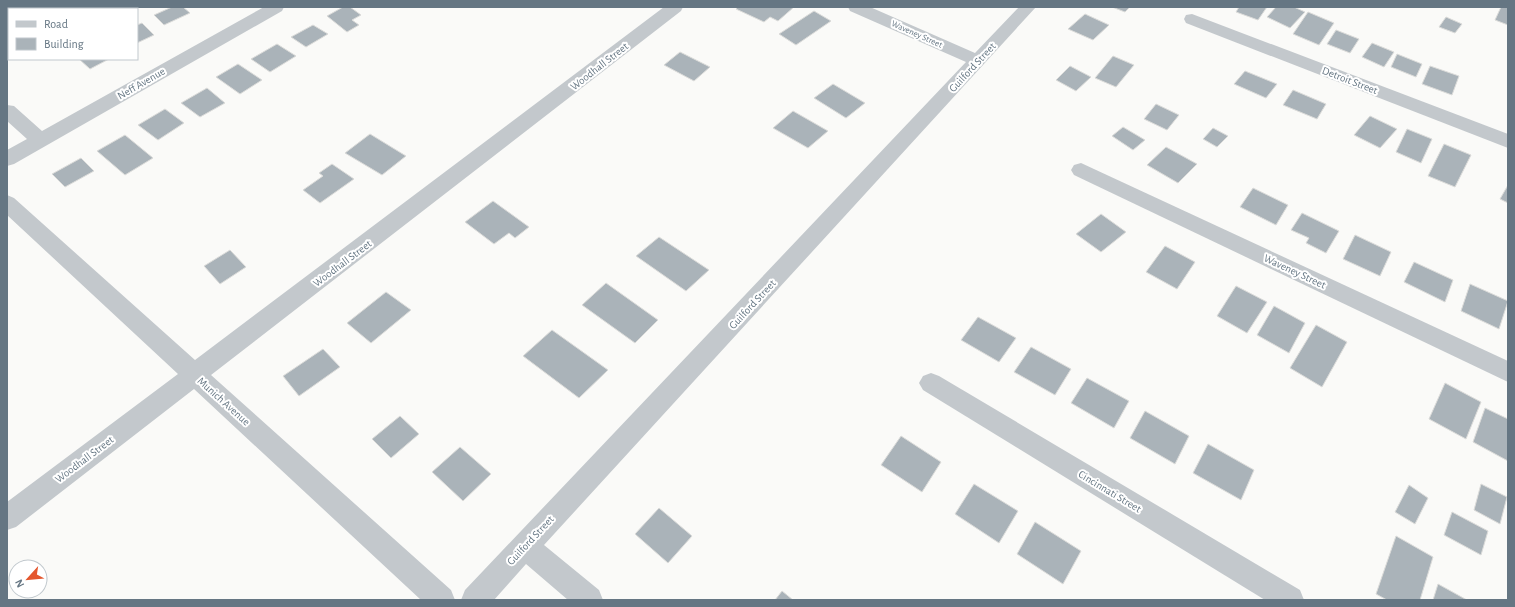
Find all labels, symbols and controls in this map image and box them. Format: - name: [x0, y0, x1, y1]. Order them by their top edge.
- legend: [8, 8, 138, 60]
- text: Road: [44, 18, 68, 30]
- street label: Waveney Street: [890, 19, 944, 50]
- text: Building: [44, 38, 84, 50]
- street label: Woodhall Street: [568, 40, 631, 92]
- street label: Guilford Street: [947, 40, 998, 94]
- street label: Neff Avenue: [116, 65, 167, 101]
- street label: Detroit Street: [1321, 65, 1380, 96]
- street label: Woodhall Street: [311, 238, 374, 289]
- street label: Waveney Street: [1262, 252, 1328, 291]
- street label: Guilford Street: [727, 277, 778, 331]
- street label: Munich Avenue: [195, 375, 252, 428]
- street label: Woodhall Street: [53, 434, 116, 485]
- street label: Cincinnati Street: [1076, 468, 1143, 515]
- street label: Guilford Street: [505, 513, 556, 567]
- north arrow: [8, 559, 48, 599]
- text: N: [13, 577, 26, 589]

